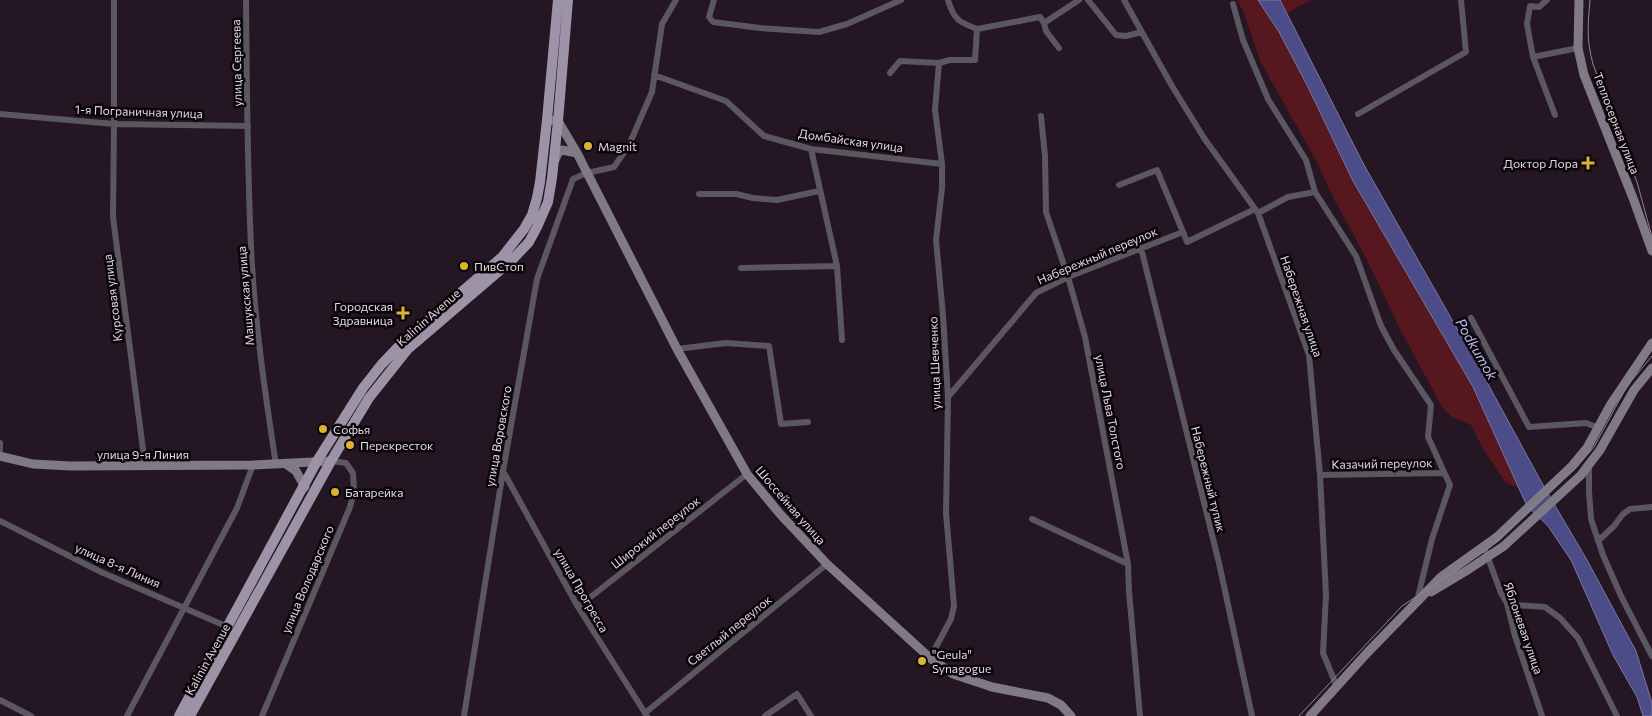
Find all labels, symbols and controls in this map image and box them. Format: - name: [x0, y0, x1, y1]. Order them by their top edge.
- street label: улица Сергеева: [228, 19, 244, 107]
- street label: Теплосерная улица: [1591, 70, 1643, 176]
- street label: 1-я Пограничная улица: [75, 102, 203, 120]
- street label: Домбайская улица: [798, 126, 904, 154]
- place label: Magnit: [598, 139, 637, 153]
- marker: Magnit: [582, 140, 594, 152]
- place label: Доктор Лора: [1504, 156, 1578, 170]
- marker: Доктор Лора: [1582, 157, 1594, 169]
- street label: Набережный переулок: [1035, 223, 1160, 287]
- street label: Машукская улица: [234, 246, 256, 346]
- street label: Курсовая улица: [100, 253, 124, 343]
- street label: Набережная улица: [1278, 254, 1326, 358]
- place label: ПивСтоп: [474, 259, 524, 273]
- marker: ПивСтоп: [458, 260, 470, 272]
- street label: Kalinin Avenue: [393, 286, 463, 348]
- place label: Городская Здравница: [333, 299, 393, 327]
- marker: Городская Здравница: [397, 307, 409, 319]
- water label: Podkumok: [1452, 315, 1502, 383]
- street label: улица Шевченко: [925, 316, 943, 410]
- street label: улица Льва Толстого: [1093, 353, 1129, 471]
- street label: улица Воровского: [482, 384, 514, 488]
- place label: Софья: [333, 422, 370, 436]
- marker: Софья: [317, 423, 329, 435]
- street label: Набережный тупик: [1189, 425, 1229, 534]
- place label: Перекресток: [360, 438, 434, 452]
- marker: Перекресток: [344, 439, 356, 451]
- street label: улица 9-я Линия: [97, 447, 189, 461]
- street label: Казачий переулок: [1331, 455, 1433, 471]
- street label: Шоссейная улица: [753, 463, 829, 547]
- place label: Батарейка: [345, 485, 404, 499]
- marker: Батарейка: [329, 486, 341, 498]
- street label: Широкий переулок: [608, 493, 703, 571]
- street label: улица Володарского: [278, 523, 336, 635]
- street label: улица 8-я Линия: [73, 540, 163, 590]
- street label: улица Прогресса: [552, 545, 612, 635]
- street label: Яблоневая улица: [1502, 580, 1546, 676]
- street label: Светлый переулок: [684, 592, 774, 668]
- street label: Kalinin Avenue: [182, 621, 232, 697]
- place label: "Geula" Synagogue: [932, 647, 991, 675]
- marker: "Geula" Synagogue: [916, 655, 928, 667]

